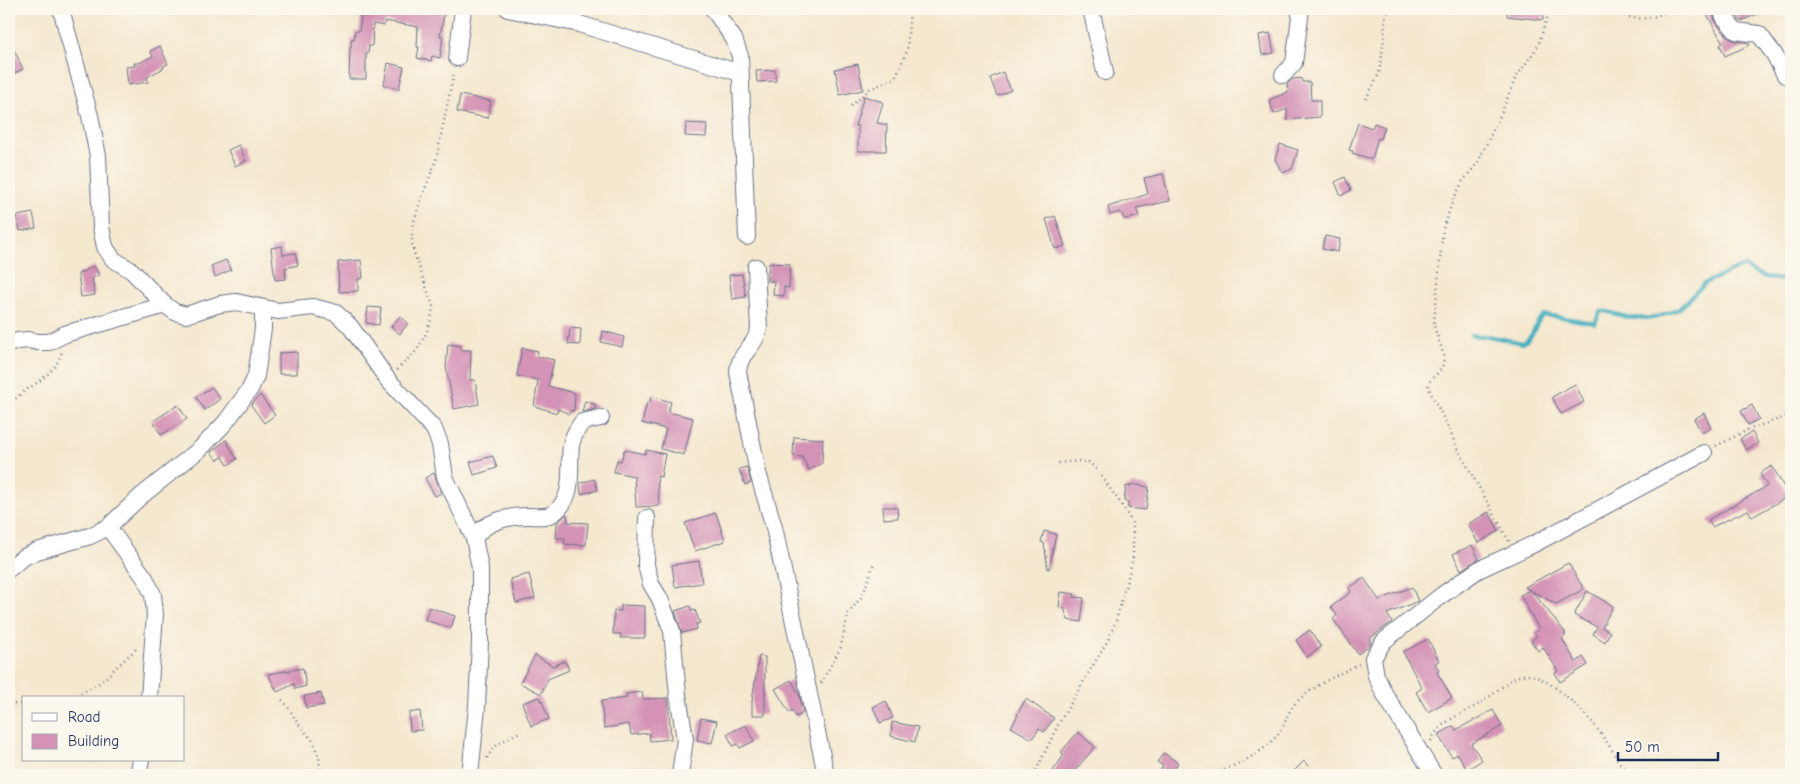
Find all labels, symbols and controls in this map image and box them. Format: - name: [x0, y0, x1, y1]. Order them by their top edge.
- legend: [22, 696, 185, 762]
- text: Road: [68, 708, 100, 726]
- scale bar: [1618, 729, 1718, 761]
- text: Building: [68, 732, 119, 750]
- text: 50 m: [1625, 738, 1660, 756]

